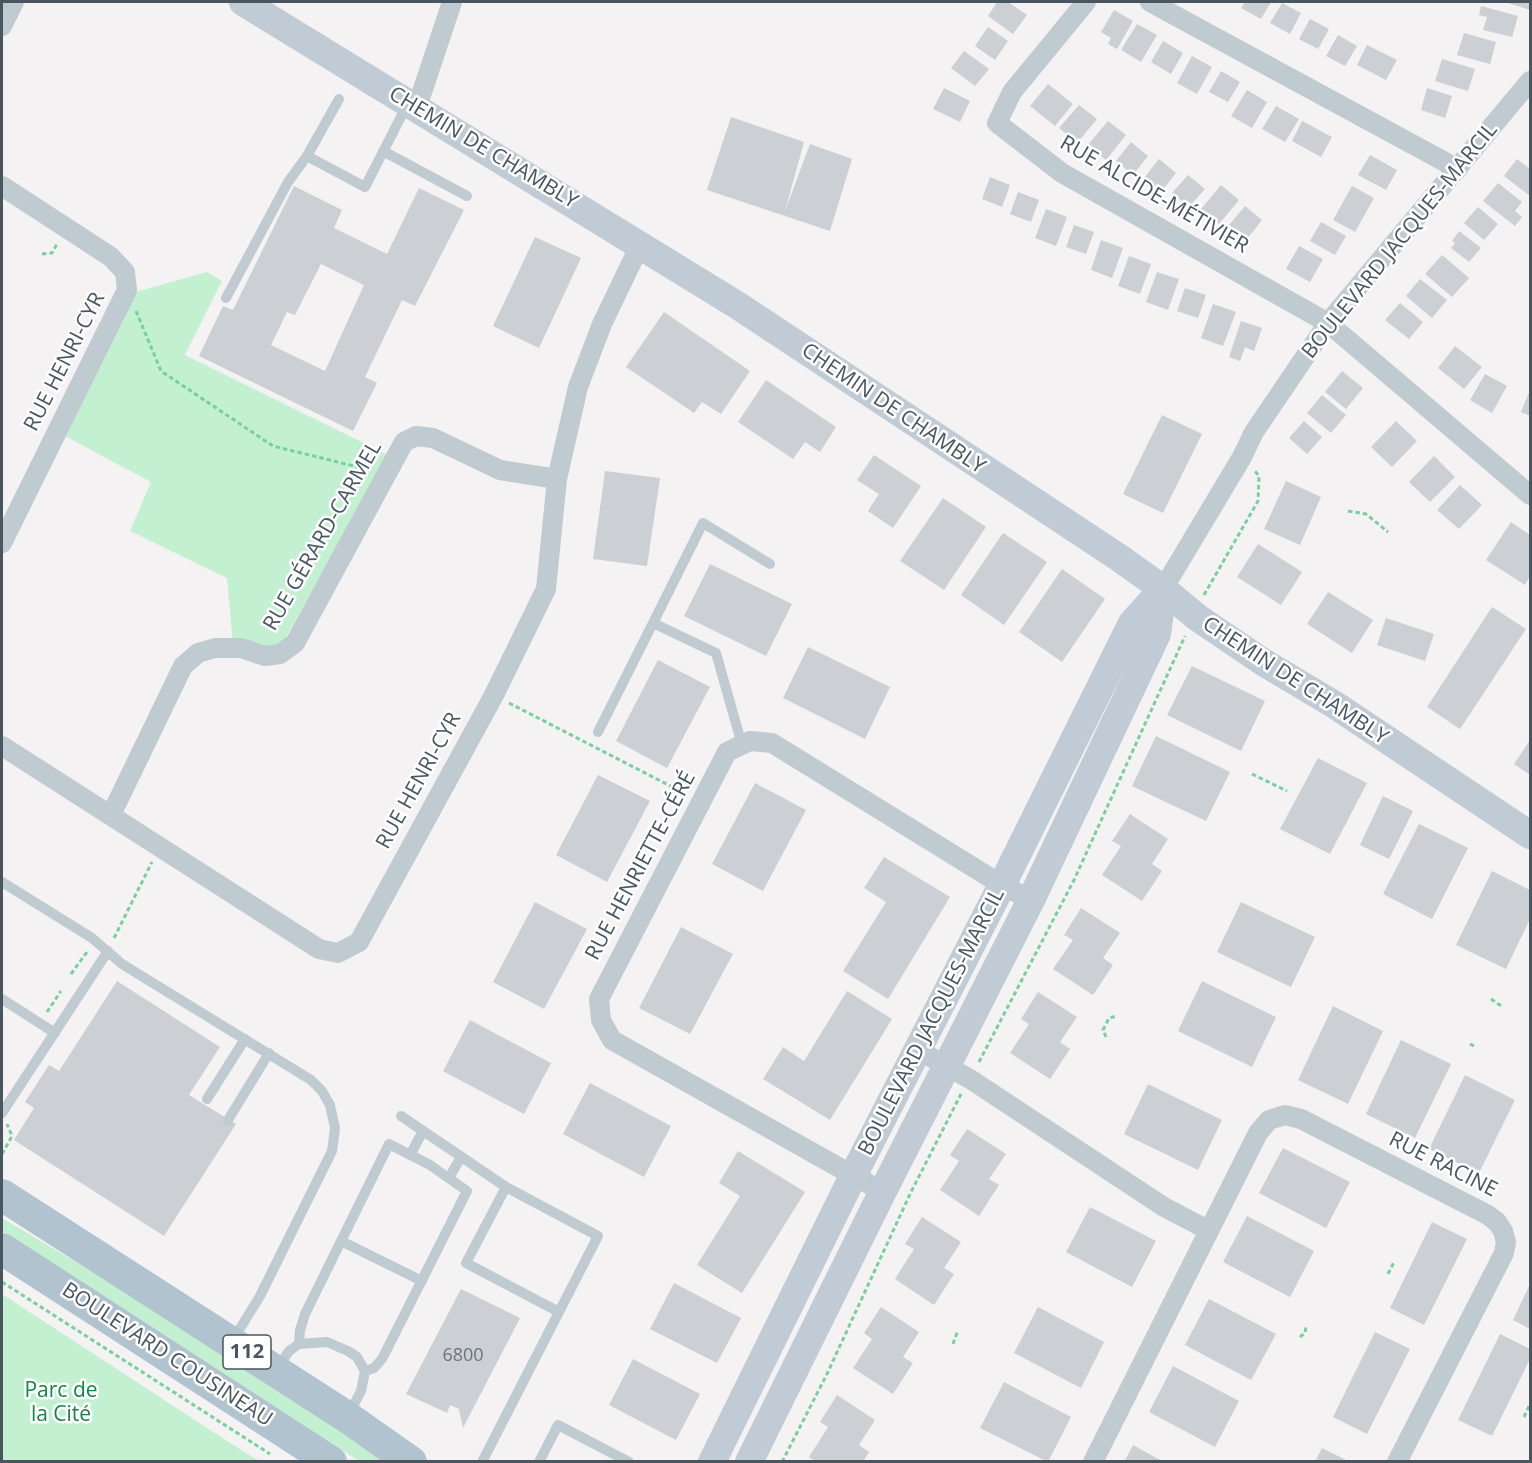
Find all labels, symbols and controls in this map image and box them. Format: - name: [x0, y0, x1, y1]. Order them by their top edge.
- street label: CHEMIN DE CHAMBLY: [384, 82, 582, 214]
- street label: BOULEVARD JACQUES-MARCIL: [1297, 118, 1503, 364]
- street label: RUE ALCIDE-MÉTIVIER: [1055, 131, 1253, 259]
- street label: RUE HENRI-CYR: [19, 289, 111, 435]
- street label: CHEMIN DE CHAMBLY: [796, 338, 990, 480]
- street label: RUE GÉRARD-CARMEL: [258, 437, 388, 635]
- street label: CHEMIN DE CHAMBLY: [1198, 612, 1392, 750]
- street label: RUE HENRI-CYR: [371, 708, 467, 854]
- street label: RUE HENRIETTE-CÉRÉ: [581, 767, 701, 965]
- street label: BOULEVARD JACQUES-MARCIL: [854, 884, 1010, 1160]
- street label: RUE RACINE: [1385, 1127, 1501, 1203]
- street label: BOULEVARD COUSINEAU: [57, 1278, 277, 1432]
- road number: 112: [223, 1335, 271, 1369]
- house number: 6800: [442, 1345, 484, 1367]
- park label: Parc de la Cité: [24, 1378, 98, 1428]

